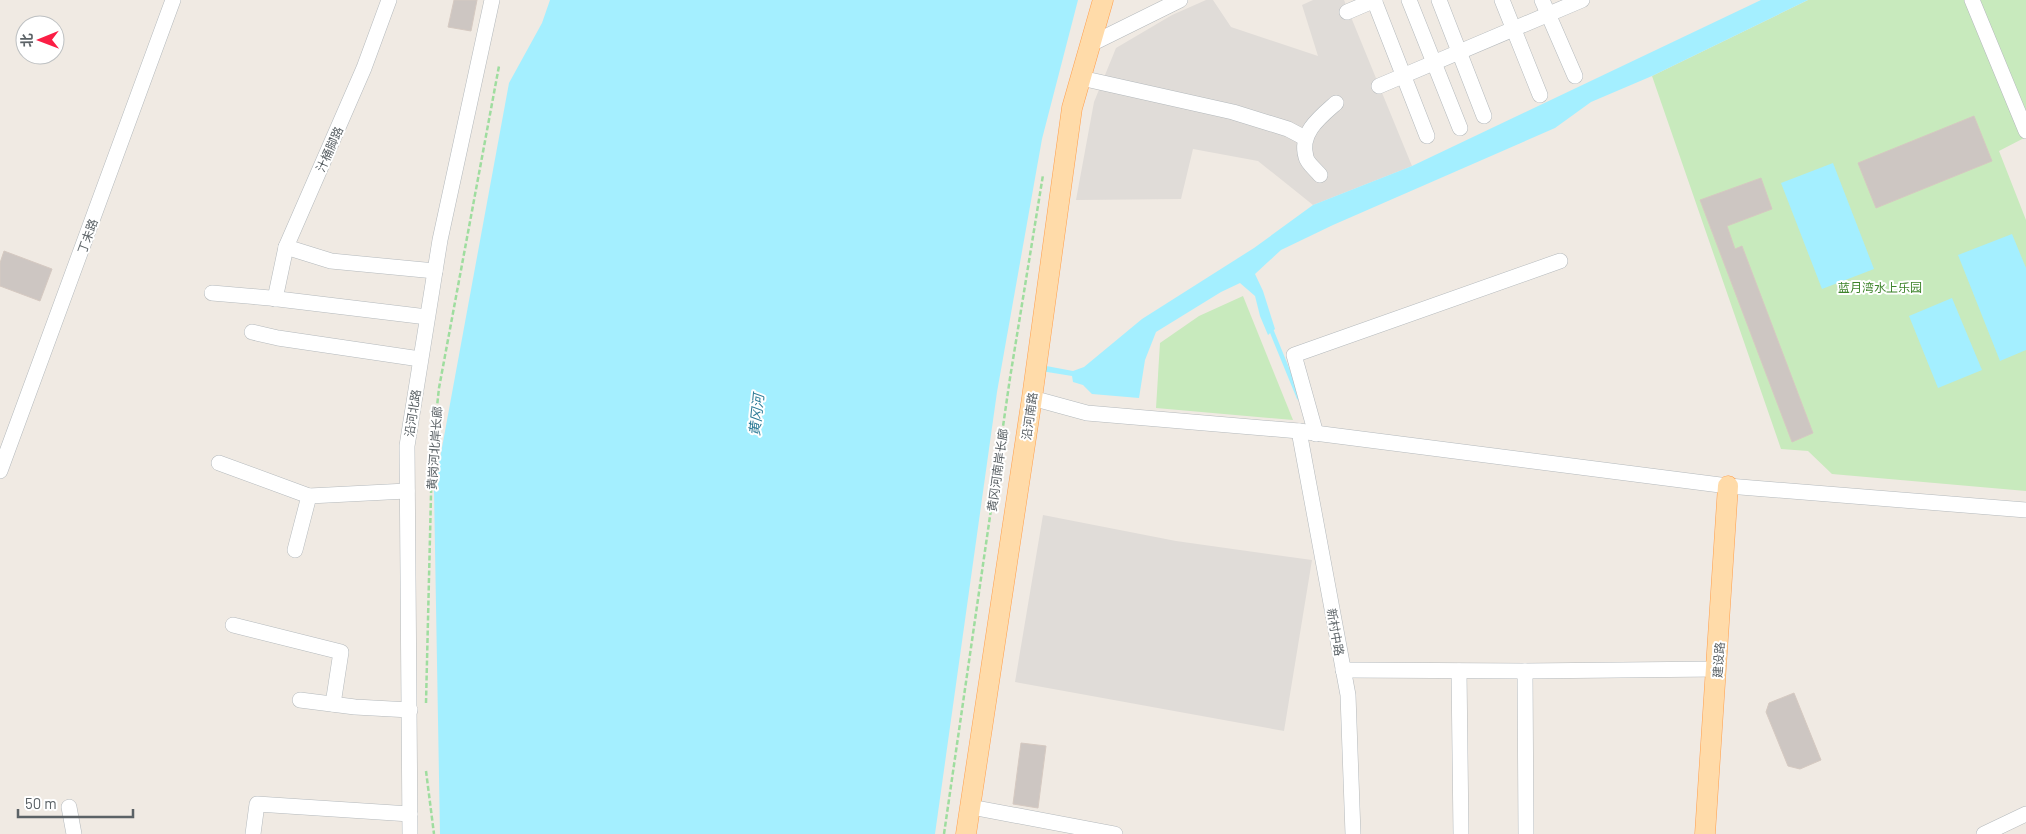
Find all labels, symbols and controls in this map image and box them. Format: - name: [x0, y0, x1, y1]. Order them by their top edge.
- north arrow: [15, 15, 65, 65]
- text: 北: [18, 33, 35, 47]
- street label: 汁桶脚路: [313, 124, 345, 174]
- street label: 丁未路: [74, 217, 100, 255]
- park label: 蓝月湾水上乐园: [1838, 280, 1922, 294]
- street label: 沿河北路: [401, 388, 423, 438]
- water label: 黄冈河: [745, 390, 767, 437]
- street label: 沿河南路: [1019, 391, 1039, 441]
- street label: 黄岗河北岸长廊: [424, 406, 444, 490]
- street label: 黄冈河南岸长廊: [984, 427, 1010, 513]
- street label: 新村中路: [1325, 607, 1347, 657]
- street label: 建设路: [1710, 642, 1726, 678]
- scale bar: [18, 786, 132, 818]
- text: 50 m: [25, 794, 57, 812]

